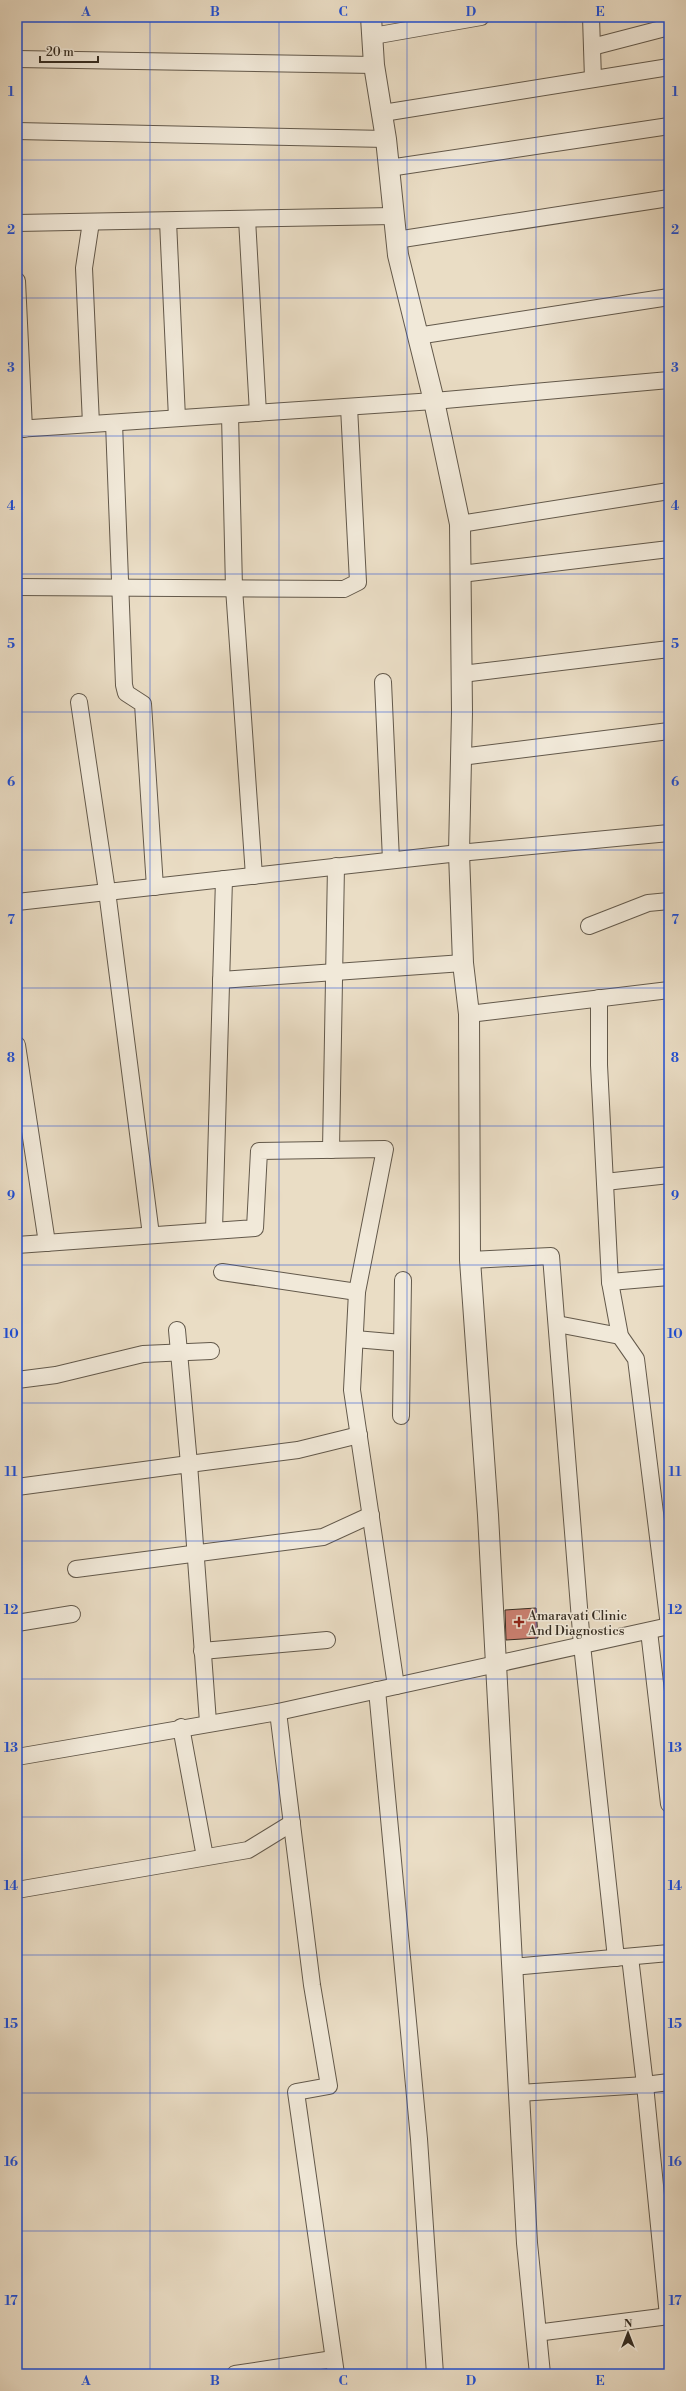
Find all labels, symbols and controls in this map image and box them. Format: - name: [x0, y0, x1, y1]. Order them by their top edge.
- text: A: [80, 4, 91, 20]
- text: B: [210, 4, 220, 20]
- text: C: [338, 4, 348, 20]
- text: D: [466, 4, 476, 20]
- text: E: [595, 4, 605, 20]
- scale bar: [40, 38, 98, 64]
- text: 20 m: [46, 45, 74, 60]
- text: 1: [8, 84, 15, 100]
- text: 1: [672, 84, 679, 100]
- text: 2: [7, 222, 15, 238]
- text: 2: [671, 222, 679, 238]
- text: 3: [7, 360, 15, 376]
- text: 3: [671, 360, 679, 376]
- text: 4: [7, 498, 16, 514]
- text: 4: [671, 498, 680, 514]
- text: 5: [7, 636, 15, 652]
- text: 5: [671, 636, 679, 652]
- text: 6: [7, 774, 15, 790]
- text: 6: [671, 774, 679, 790]
- text: 7: [7, 912, 15, 928]
- text: 7: [671, 912, 679, 928]
- text: 8: [7, 1050, 15, 1066]
- text: 8: [671, 1050, 679, 1066]
- text: 9: [7, 1188, 15, 1204]
- text: 9: [671, 1188, 679, 1204]
- text: 10: [3, 1326, 19, 1342]
- text: 10: [667, 1326, 683, 1342]
- text: 11: [5, 1464, 18, 1480]
- text: 11: [669, 1464, 682, 1480]
- text: 12: [4, 1602, 18, 1618]
- text: 12: [668, 1602, 682, 1618]
- place label: Amaravati Clinic And Diagnostics: [527, 1608, 628, 1639]
- marker: Amaravati Clinic And Diagnostics: [513, 1616, 525, 1628]
- text: 13: [4, 1740, 18, 1756]
- text: 13: [668, 1740, 682, 1756]
- text: 14: [4, 1878, 18, 1894]
- text: 14: [668, 1878, 682, 1894]
- text: 15: [4, 2016, 18, 2032]
- text: 15: [668, 2016, 682, 2032]
- text: 16: [4, 2154, 18, 2170]
- text: 16: [668, 2154, 682, 2170]
- text: 17: [4, 2293, 18, 2309]
- text: 17: [668, 2293, 682, 2309]
- north arrow: [608, 2313, 648, 2353]
- text: N: [624, 2317, 633, 2331]
- text: A: [80, 2373, 91, 2389]
- text: B: [210, 2373, 220, 2389]
- text: C: [338, 2373, 348, 2389]
- text: D: [466, 2373, 476, 2389]
- text: E: [595, 2373, 605, 2389]

